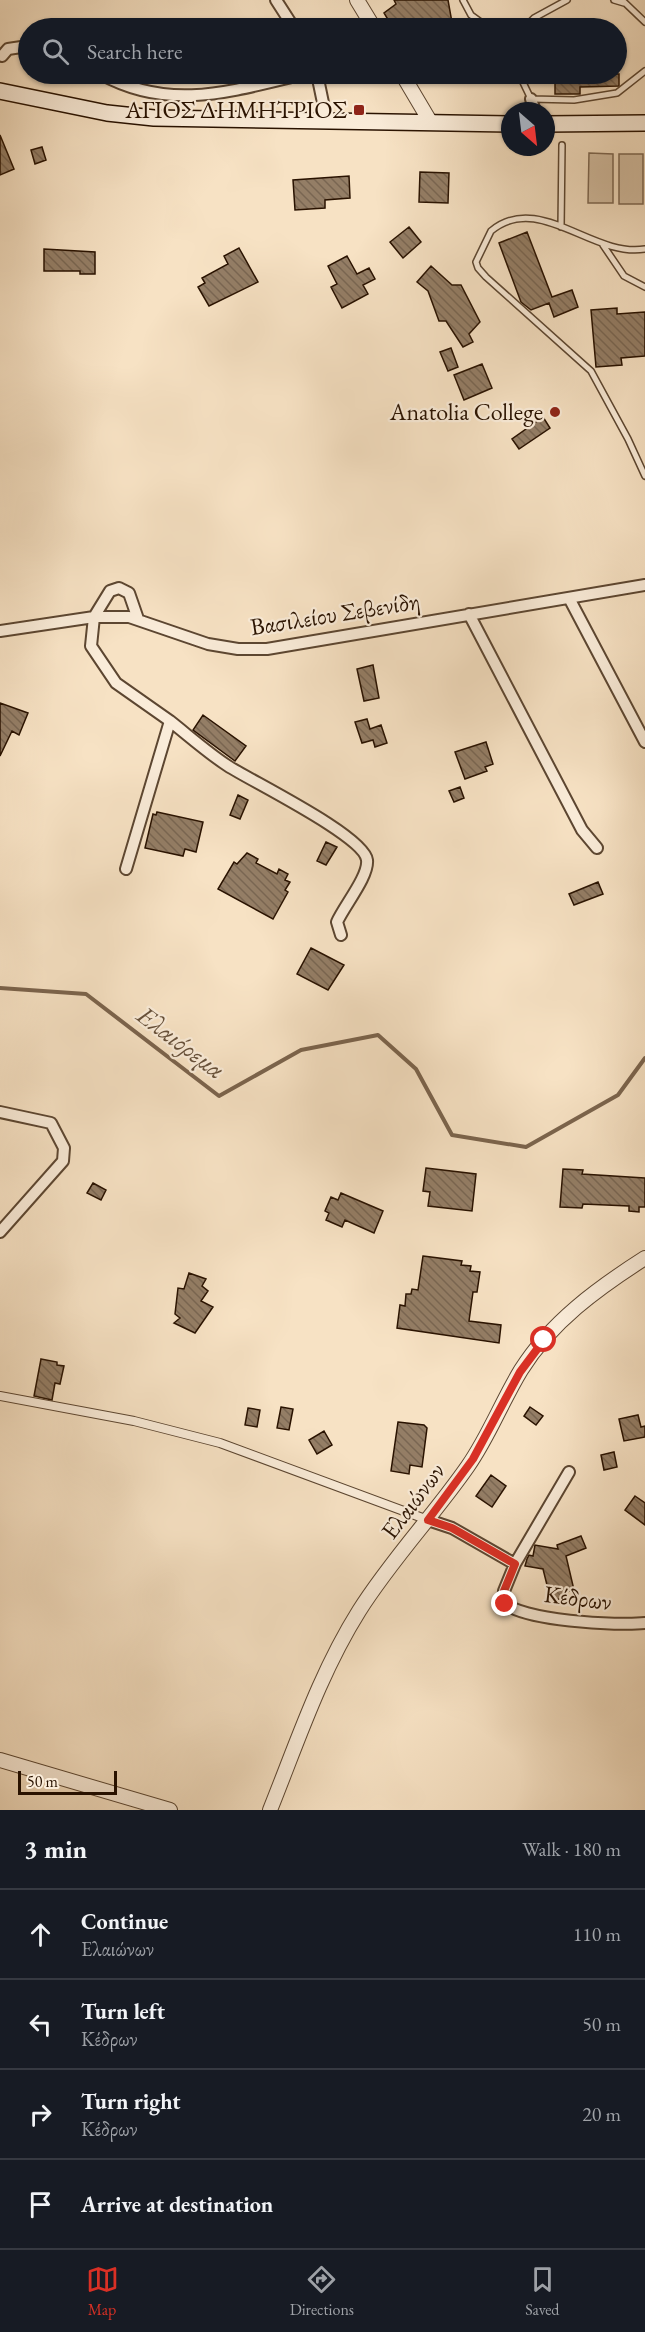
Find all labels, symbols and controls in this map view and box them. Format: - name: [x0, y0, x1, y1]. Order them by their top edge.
- search box: [18, 18, 627, 84]
- icon: search: [39, 35, 72, 68]
- text: Search here: [87, 37, 182, 66]
- place label: ΑΓΙΟΣ ΔΗΜΗΤΡΙΟΣ: [124, 94, 348, 125]
- north arrow: [501, 102, 555, 156]
- marker: ΑΓΙΟΣ ΔΗΜΗΤΡΙΟΣ: [352, 103, 366, 117]
- place label: Anatolia College: [389, 396, 543, 427]
- marker: Anatolia College: [548, 405, 562, 419]
- street label: Βασιλείου Σεβενίδη: [248, 585, 422, 642]
- water label: Ελαιόρεμα: [130, 997, 232, 1086]
- route start: [530, 1326, 556, 1352]
- street label: Ελαιώνων: [374, 1456, 451, 1545]
- street label: Κέδρων: [543, 1578, 614, 1617]
- route end: [491, 1590, 517, 1616]
- scale bar: [18, 1768, 117, 1796]
- text: 50 m: [27, 1771, 58, 1792]
- text: 3 min: [24, 1832, 87, 1866]
- text: Walk · 180 m: [522, 1836, 621, 1862]
- text: Continue: [81, 1907, 168, 1936]
- icon: ahead: [24, 1918, 57, 1951]
- text: 110 m: [573, 1921, 621, 1947]
- text: Ελαιώνων: [81, 1936, 154, 1962]
- text: Turn left: [81, 1997, 165, 2026]
- icon: left: [24, 2008, 57, 2041]
- text: 50 m: [582, 2011, 621, 2037]
- text: Κέδρων: [81, 2026, 138, 2052]
- text: Turn right: [81, 2087, 180, 2116]
- icon: right: [24, 2098, 57, 2131]
- text: 20 m: [582, 2101, 621, 2127]
- text: Κέδρων: [81, 2116, 138, 2142]
- icon: arrive: [24, 2188, 57, 2221]
- text: Arrive at destination: [81, 2190, 273, 2219]
- tab: Map: [86, 2263, 119, 2320]
- tab: Directions: [290, 2263, 354, 2320]
- tab: Saved: [525, 2263, 559, 2320]

